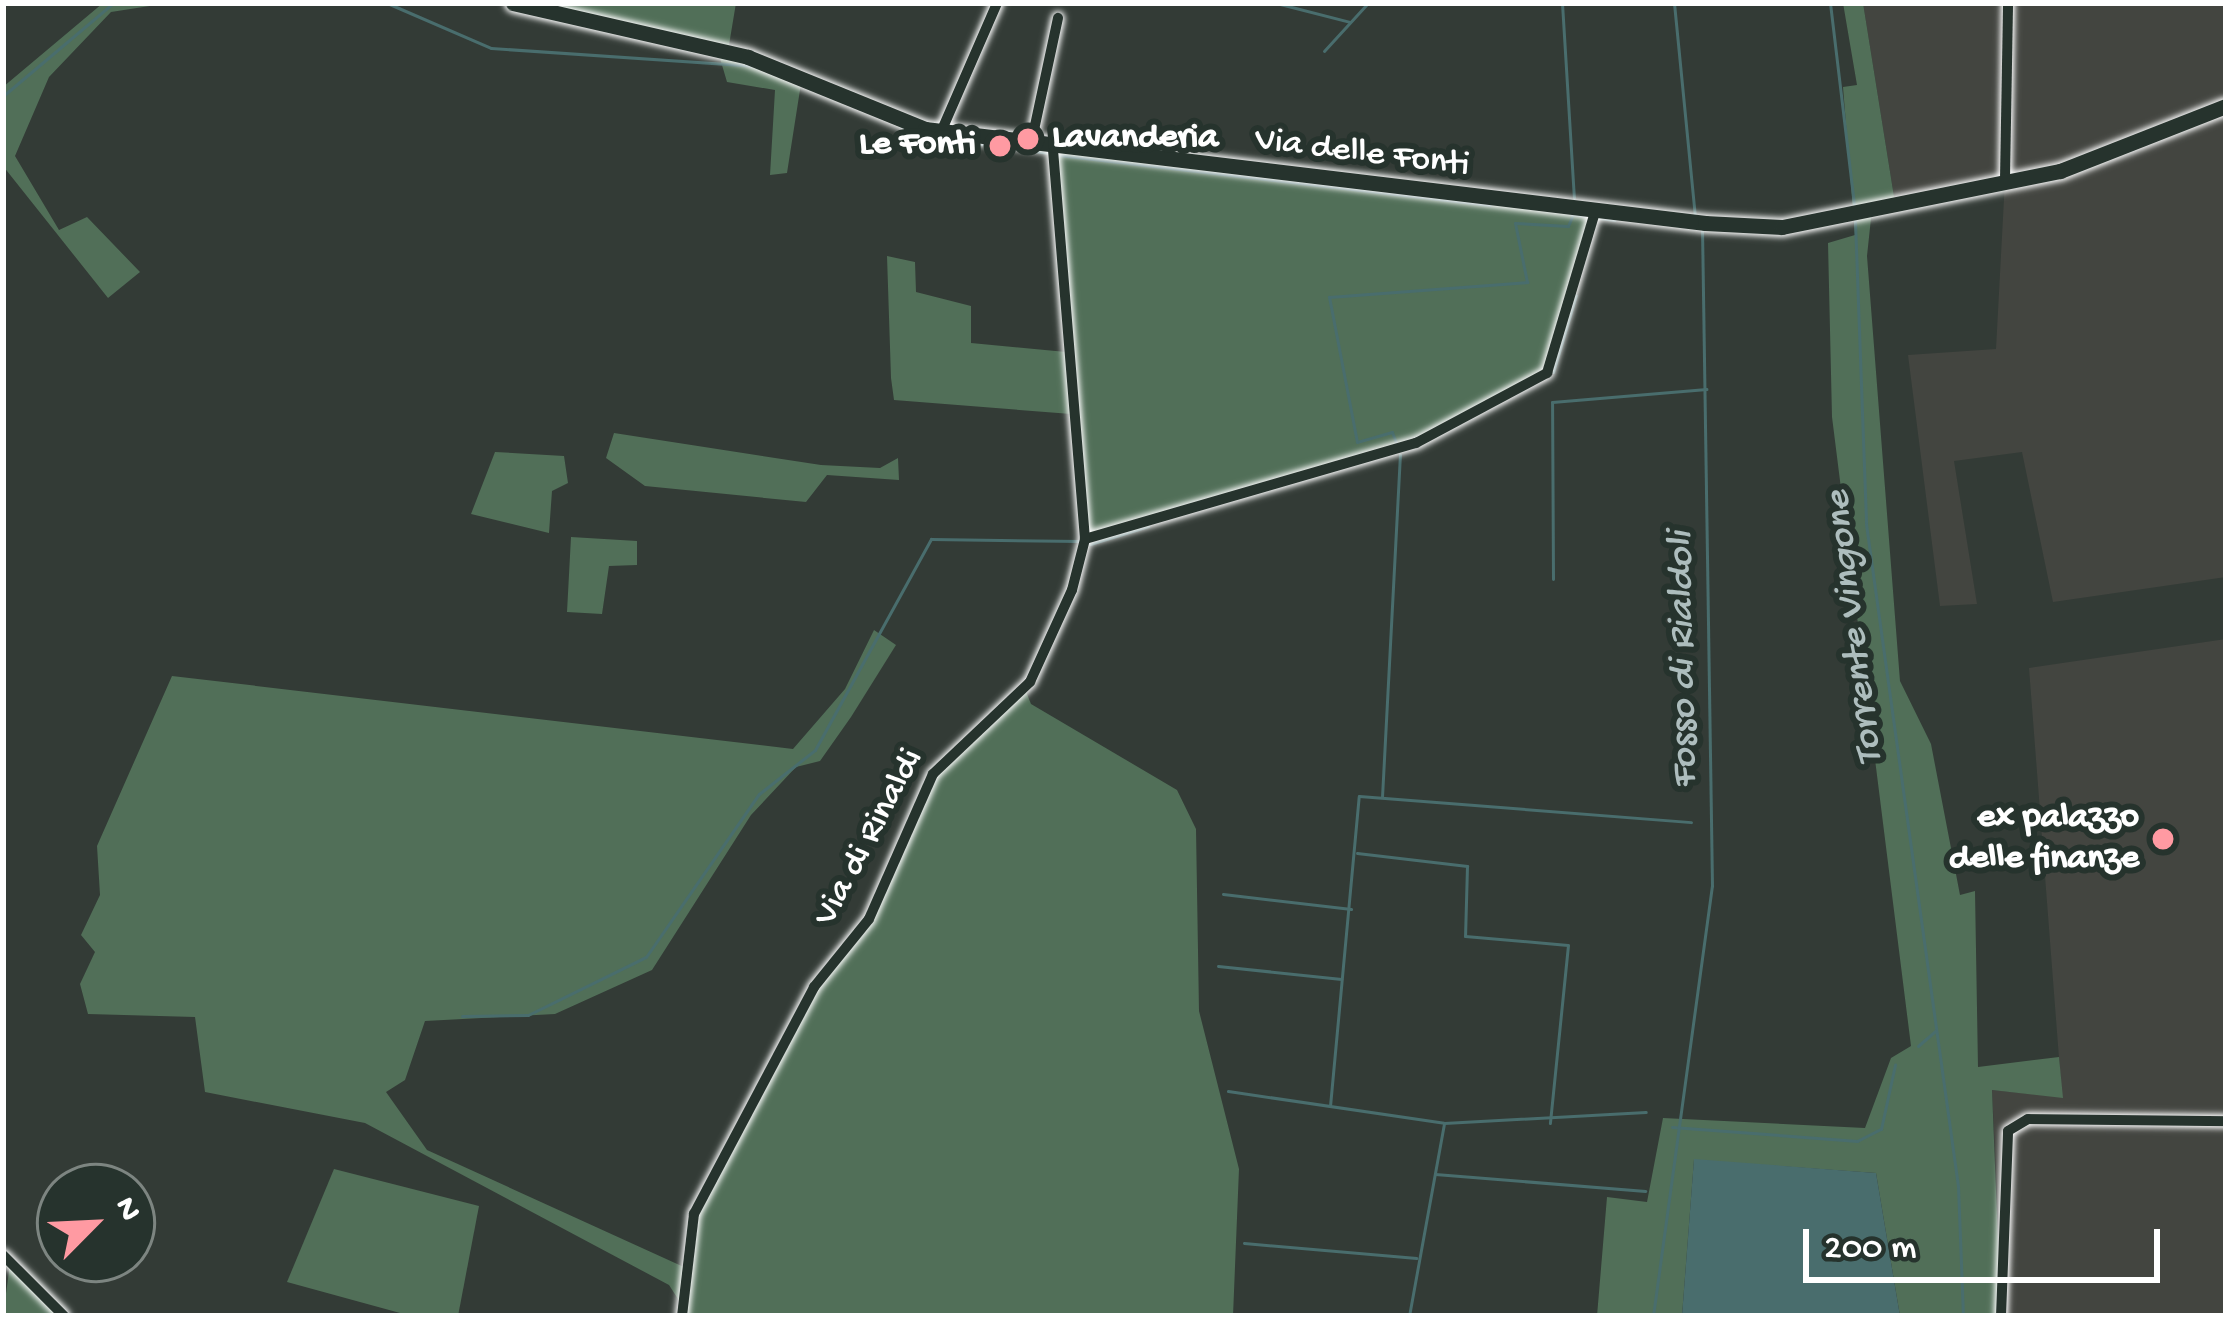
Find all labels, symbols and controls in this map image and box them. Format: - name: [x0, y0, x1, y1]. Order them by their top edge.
- place label: Lavanderia: [1052, 117, 1218, 161]
- street label: Via delle Fonti: [1252, 119, 1472, 189]
- place label: Le Fonti: [859, 124, 976, 168]
- marker: Lavanderia: [1015, 126, 1041, 152]
- marker: Le Fonti: [987, 133, 1013, 159]
- water label: Torrente Vingone: [1816, 488, 1896, 768]
- water label: Fosso di Rialdoli: [1659, 530, 1711, 790]
- street label: Via di Rinaldi: [805, 742, 935, 934]
- place label: ex palazzo delle finanze: [1949, 796, 2139, 881]
- marker: ex palazzo delle finanze: [2150, 826, 2176, 852]
- north arrow: [36, 1163, 156, 1283]
- text: N: [104, 1192, 148, 1227]
- scale bar: [1809, 1205, 2166, 1279]
- text: 200 m: [1824, 1228, 1917, 1271]

